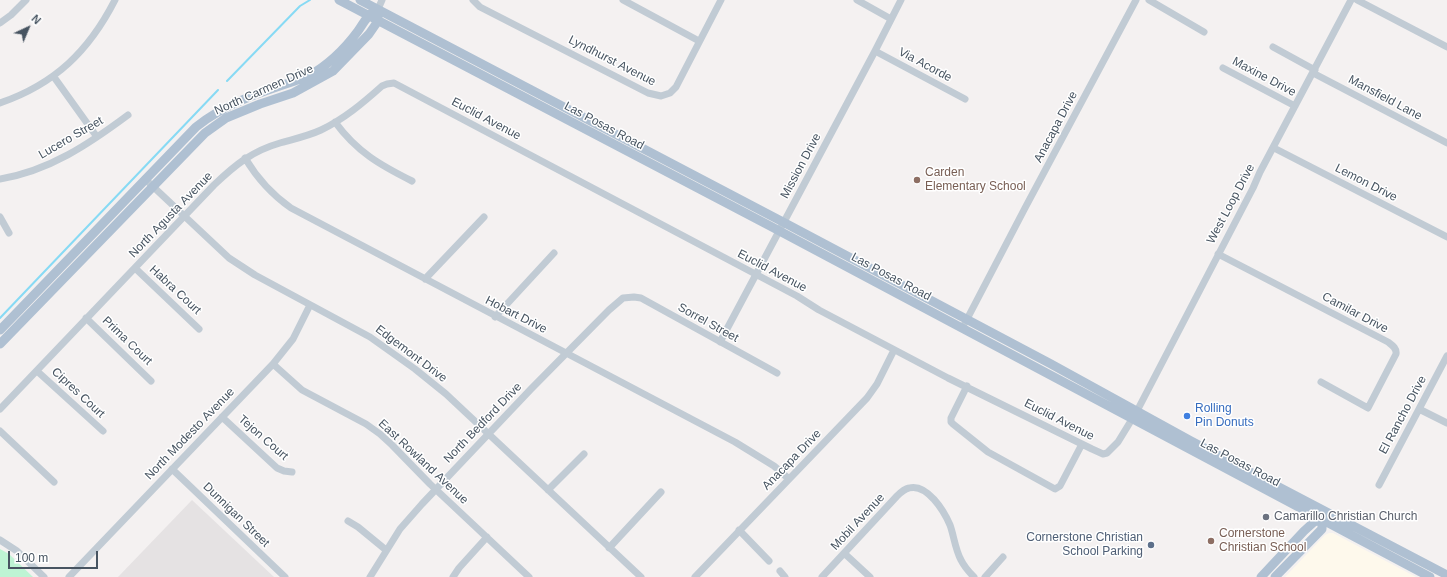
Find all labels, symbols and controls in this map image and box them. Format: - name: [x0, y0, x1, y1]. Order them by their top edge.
- north arrow: [8, 8, 48, 48]
- text: N: [29, 12, 43, 26]
- street label: Lyndhurst Avenue: [566, 33, 658, 89]
- street label: Via Acorde: [896, 45, 954, 85]
- street label: Maxine Drive: [1230, 54, 1298, 100]
- street label: North Carmen Drive: [212, 62, 316, 118]
- street label: Mansfield Lane: [1346, 73, 1424, 123]
- street label: Anacapa Drive: [1031, 89, 1081, 165]
- street label: Euclid Avenue: [449, 95, 523, 143]
- street label: Las Posas Road: [562, 99, 646, 153]
- street label: Lucero Street: [36, 114, 106, 162]
- street label: Mission Drive: [778, 131, 824, 201]
- street label: Lemon Drive: [1332, 161, 1400, 205]
- street label: West Loop Drive: [1204, 162, 1258, 246]
- place label: Carden Elementary School: [925, 166, 1026, 194]
- street label: North Agusta Avenue: [126, 169, 216, 261]
- marker: Carden Elementary School: [912, 175, 922, 185]
- street label: Euclid Avenue: [735, 247, 809, 295]
- street label: Las Posas Road: [849, 250, 933, 304]
- street label: Habra Court: [146, 262, 204, 318]
- street label: Camilar Drive: [1320, 290, 1390, 336]
- street label: Hobart Drive: [483, 293, 549, 337]
- street label: Sorrel Street: [675, 300, 741, 346]
- street label: Prima Court: [99, 314, 155, 368]
- street label: Edgemont Drive: [372, 322, 450, 386]
- street label: Cipres Court: [48, 365, 108, 421]
- street label: El Rancho Drive: [1376, 373, 1430, 457]
- street label: North Bedford Drive: [441, 380, 525, 466]
- street label: North Modesto Avenue: [142, 385, 238, 483]
- street label: Euclid Avenue: [1022, 396, 1096, 444]
- place label: Rolling Pin Donuts: [1195, 402, 1254, 430]
- marker: Rolling Pin Donuts: [1182, 411, 1192, 421]
- street label: Tejon Court: [235, 412, 291, 464]
- street label: East Rowland Avenue: [375, 417, 471, 507]
- street label: Anacapa Drive: [759, 427, 825, 493]
- street label: Las Posas Road: [1198, 436, 1282, 490]
- street label: Dunnigan Street: [200, 480, 272, 550]
- street label: Mobil Avenue: [828, 491, 888, 553]
- place label: Camarillo Christian Church: [1274, 510, 1417, 524]
- marker: Camarillo Christian Church: [1261, 512, 1271, 522]
- place label: Cornerstone Christian School: [1219, 527, 1306, 555]
- place label: Cornerstone Christian School Parking: [1026, 531, 1143, 559]
- marker: Cornerstone Christian School: [1206, 536, 1216, 546]
- marker: Cornerstone Christian School Parking: [1146, 540, 1156, 550]
- scale bar: [10, 543, 100, 569]
- text: 100 m: [15, 551, 48, 565]

